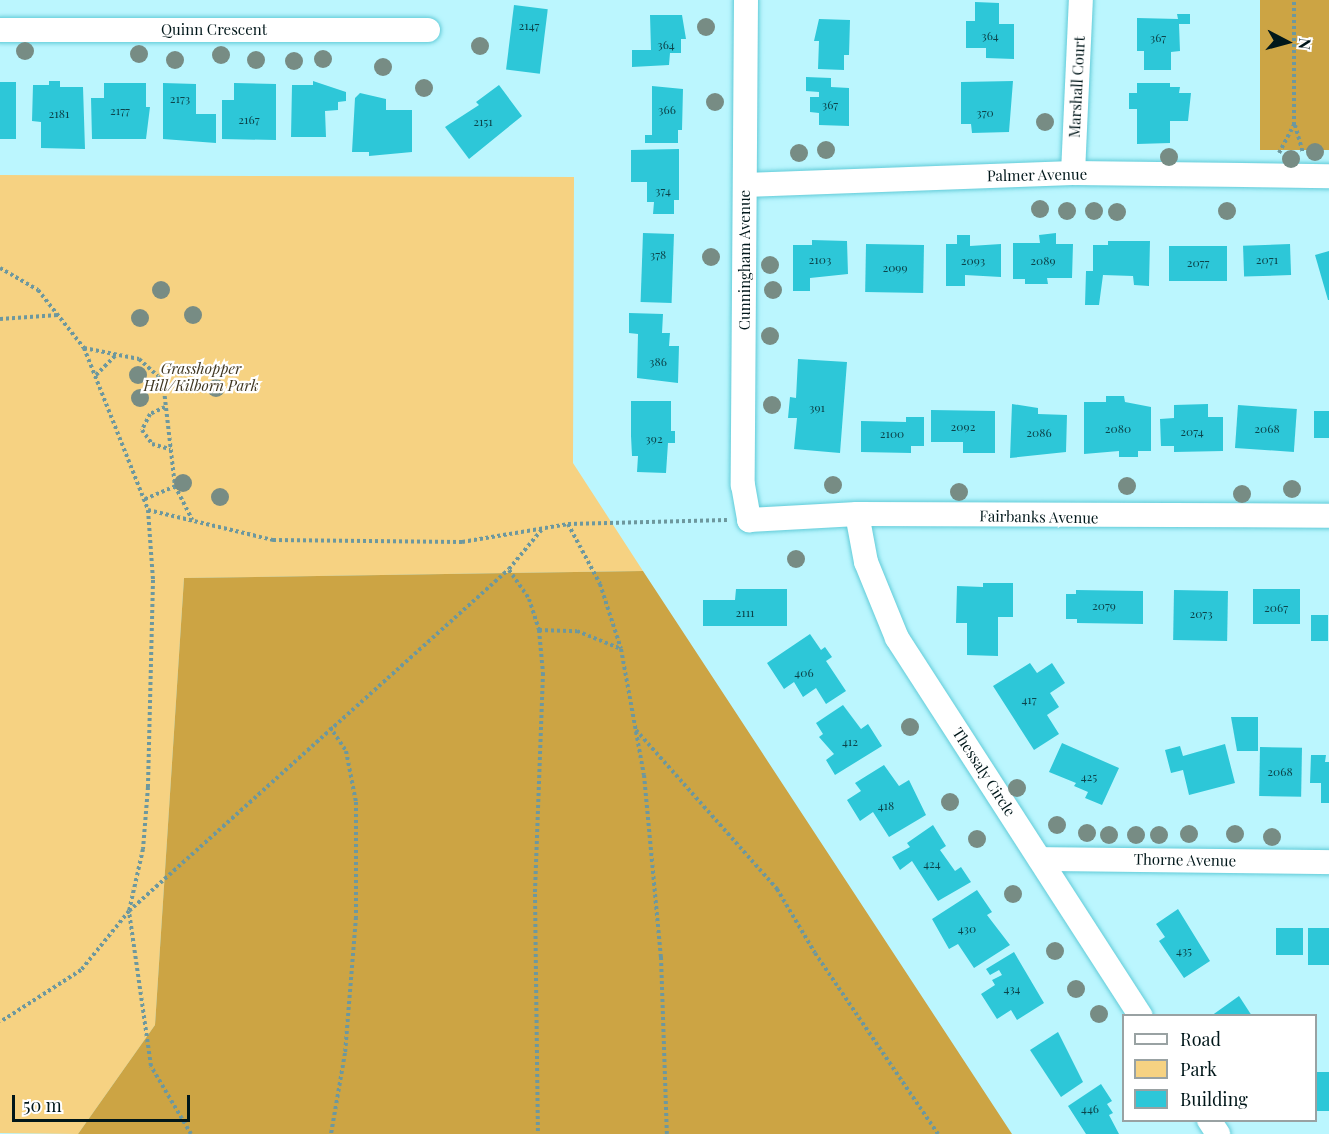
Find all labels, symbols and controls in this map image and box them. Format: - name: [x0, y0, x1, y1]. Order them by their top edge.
- north arrow: [1257, 12, 1317, 72]
- house number: 2147: [519, 19, 539, 33]
- street label: Quinn Crescent: [161, 21, 267, 39]
- house number: 364: [981, 29, 999, 43]
- house number: 367: [1150, 31, 1166, 45]
- street label: Marshall Court: [1065, 36, 1089, 138]
- text: N: [1294, 37, 1316, 51]
- house number: 364: [657, 38, 675, 52]
- house number: 2173: [170, 92, 190, 106]
- house number: 367: [822, 98, 838, 112]
- house number: 366: [658, 103, 676, 117]
- house number: 2177: [110, 104, 130, 118]
- house number: 370: [976, 106, 994, 120]
- house number: 2181: [49, 107, 69, 121]
- house number: 2167: [238, 113, 260, 127]
- house number: 2151: [473, 115, 493, 129]
- street label: Palmer Avenue: [986, 165, 1088, 185]
- house number: 374: [655, 184, 671, 198]
- street label: Cunningham Avenue: [736, 190, 754, 330]
- house number: 378: [650, 248, 666, 262]
- house number: 2103: [809, 253, 831, 267]
- house number: 2071: [1256, 253, 1278, 267]
- house number: 2093: [961, 254, 985, 268]
- house number: 2089: [1030, 254, 1056, 268]
- house number: 2077: [1187, 256, 1209, 270]
- house number: 2099: [882, 261, 908, 275]
- house number: 386: [649, 355, 667, 369]
- park label: Grasshopper Hill/Kilborn Park: [144, 359, 258, 394]
- house number: 391: [809, 401, 825, 415]
- house number: 2092: [951, 420, 975, 434]
- house number: 2080: [1105, 422, 1131, 436]
- house number: 2068: [1254, 422, 1280, 436]
- house number: 2074: [1180, 425, 1204, 439]
- house number: 2086: [1026, 426, 1052, 440]
- house number: 2100: [880, 427, 904, 441]
- house number: 392: [645, 432, 663, 446]
- street label: Fairbanks Avenue: [979, 507, 1099, 527]
- house number: 2079: [1092, 599, 1116, 613]
- house number: 2067: [1264, 601, 1288, 615]
- house number: 2111: [735, 606, 755, 620]
- house number: 2073: [1189, 607, 1213, 621]
- house number: 406: [794, 666, 814, 680]
- house number: 417: [1021, 693, 1037, 707]
- street label: Thessaly Circle: [949, 724, 1019, 820]
- house number: 412: [842, 735, 858, 749]
- house number: 2068: [1267, 765, 1293, 779]
- house number: 425: [1081, 770, 1097, 784]
- house number: 418: [878, 799, 894, 813]
- street label: Thorne Avenue: [1133, 850, 1237, 870]
- house number: 424: [923, 857, 941, 871]
- house number: 430: [958, 922, 976, 936]
- house number: 435: [1176, 944, 1192, 958]
- house number: 434: [1003, 982, 1021, 996]
- legend: [1122, 1014, 1317, 1122]
- text: Road: [1180, 1027, 1221, 1051]
- text: Park: [1180, 1057, 1217, 1081]
- scale bar: [15, 1083, 194, 1121]
- text: Building: [1180, 1087, 1248, 1111]
- text: 50 m: [23, 1093, 62, 1117]
- house number: 446: [1081, 1102, 1099, 1116]

